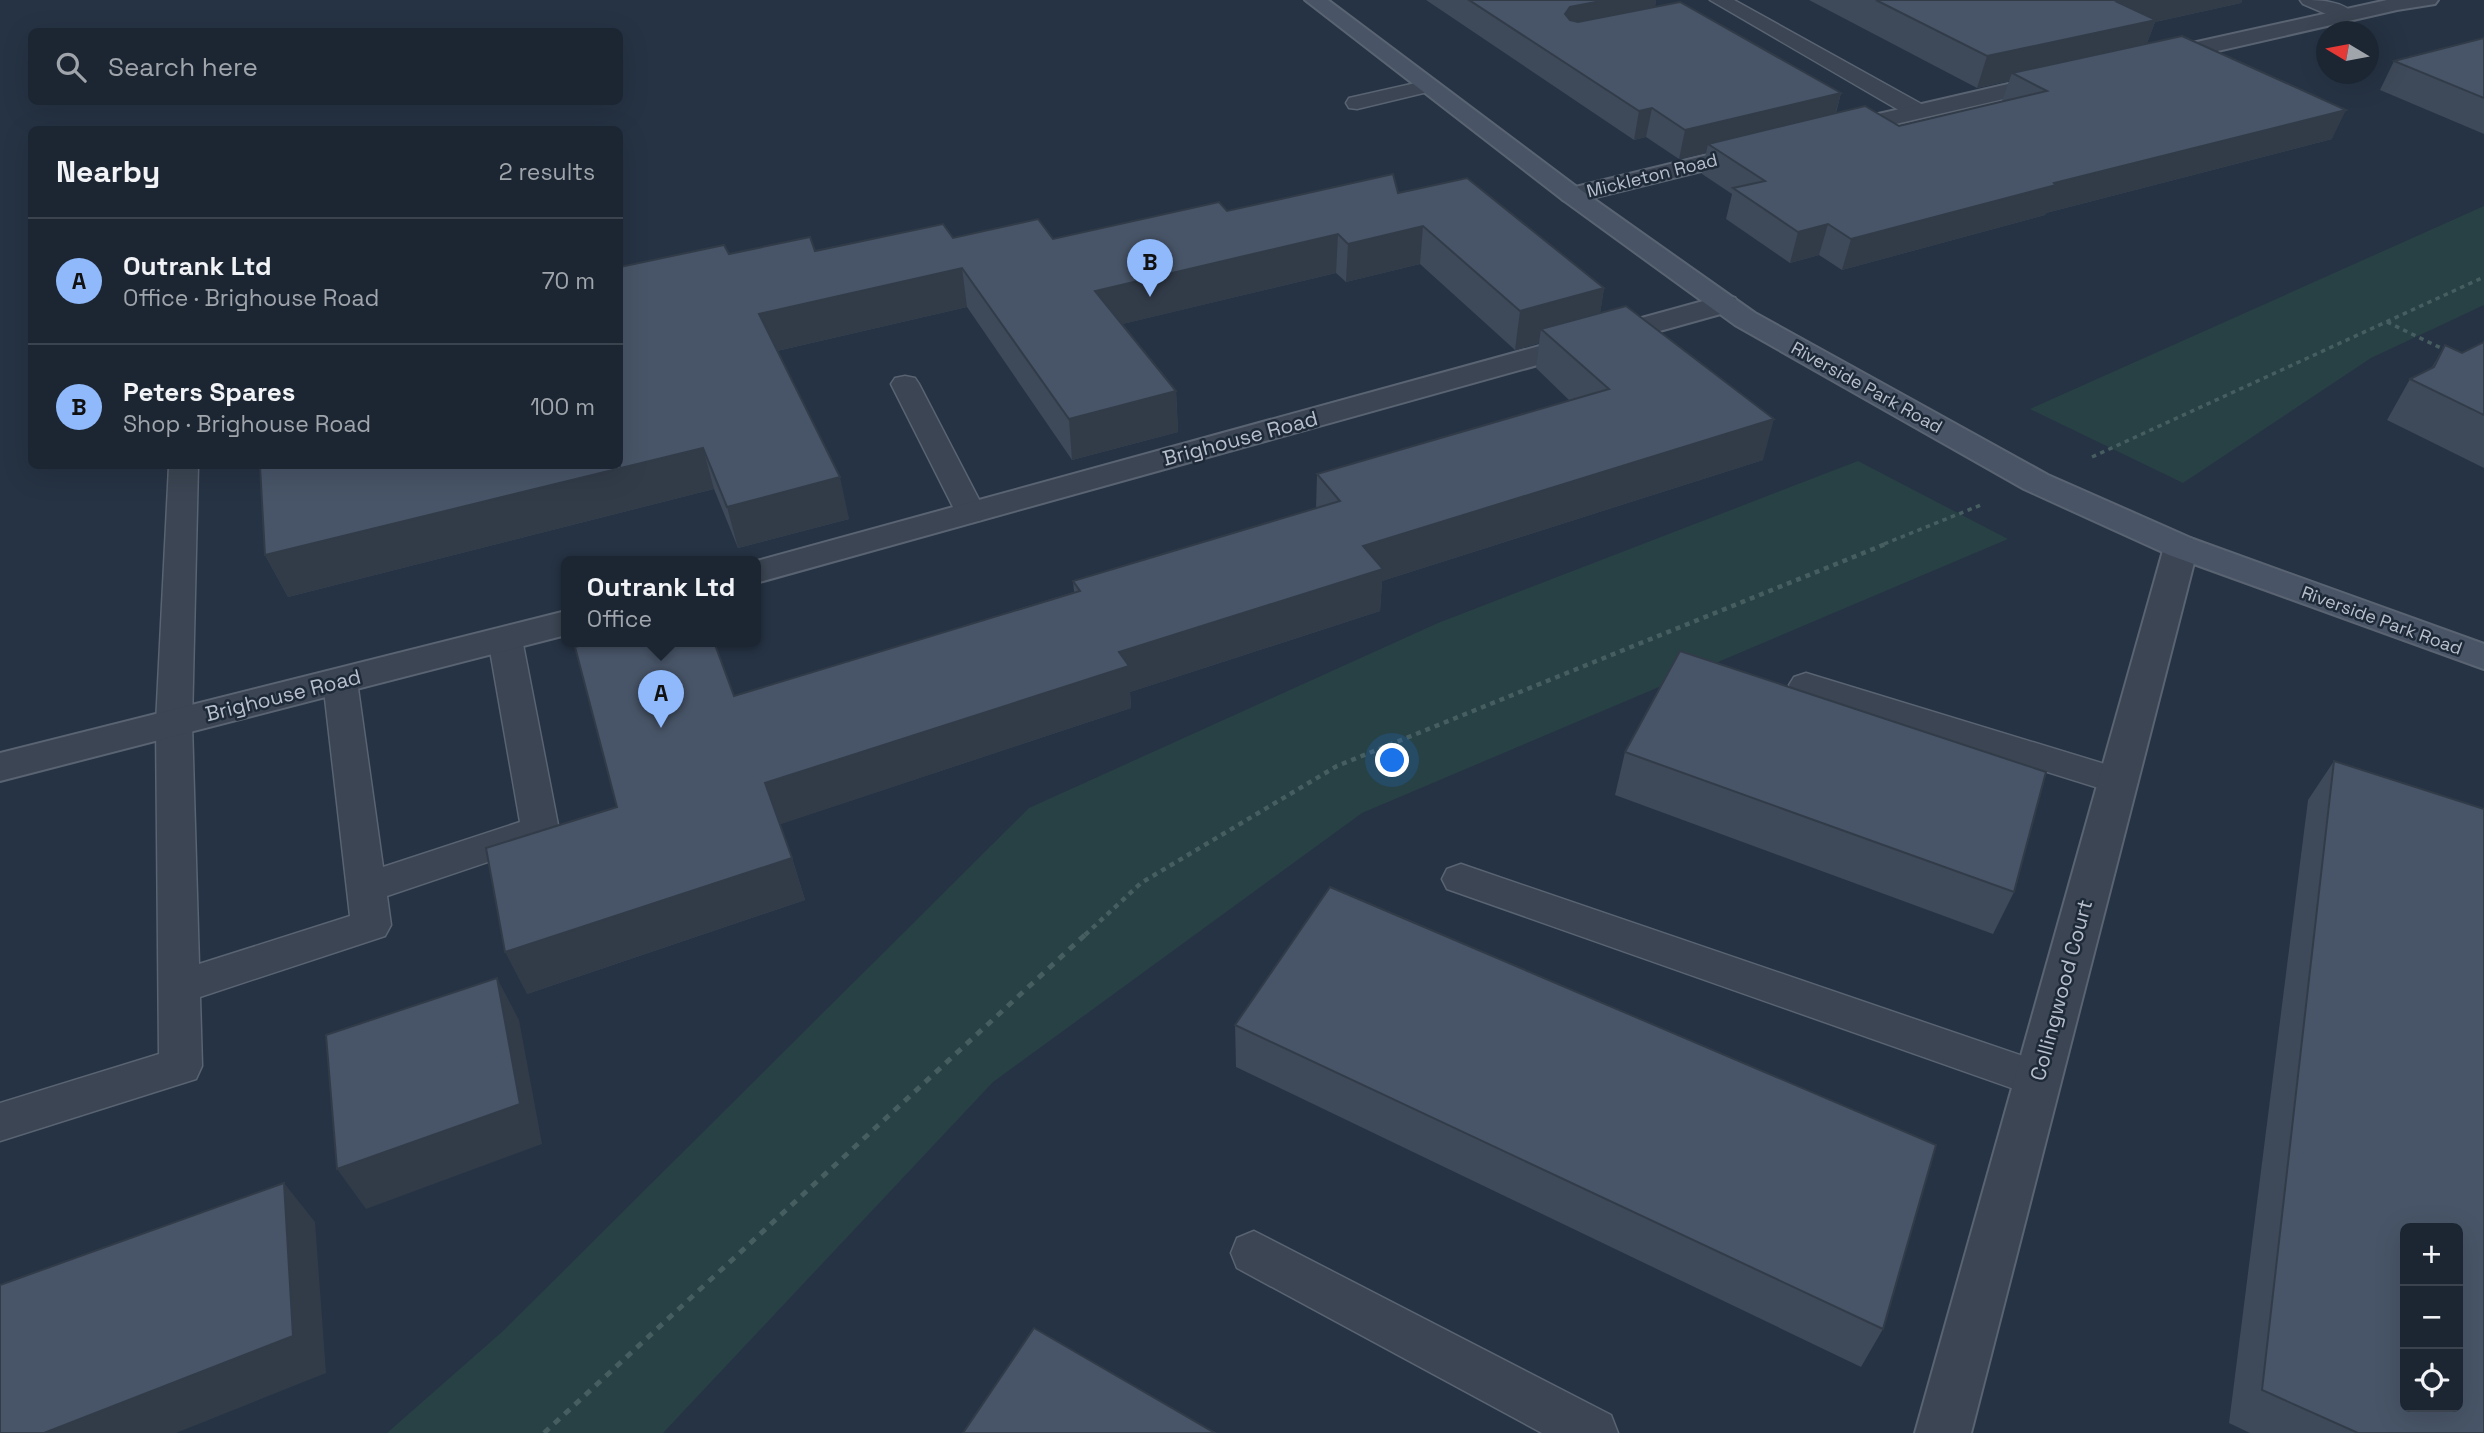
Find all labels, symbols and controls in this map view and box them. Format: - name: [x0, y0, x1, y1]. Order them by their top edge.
- north arrow: [2316, 21, 2379, 84]
- search box: [28, 28, 623, 105]
- icon: search: [52, 48, 90, 86]
- text: Search here: [108, 50, 258, 84]
- street label: Mickleton Road: [1584, 148, 1720, 202]
- text: Nearby: [56, 152, 160, 191]
- text: 2 results: [499, 157, 595, 187]
- pin: B: [1127, 239, 1173, 297]
- text: Outrank Ltd: [123, 249, 272, 283]
- text: A: [72, 266, 86, 296]
- text: 70 m: [542, 266, 595, 296]
- text: Office · Brighouse Road: [123, 283, 379, 313]
- street label: Riverside Park Road: [1787, 336, 1947, 438]
- text: Peters Spares: [123, 375, 295, 409]
- text: B: [71, 392, 87, 422]
- text: 100 m: [530, 392, 595, 422]
- street label: Brighouse Road: [1159, 404, 1321, 472]
- text: Shop · Brighouse Road: [123, 409, 371, 439]
- popup: [561, 556, 761, 647]
- text: Outrank Ltd: [587, 570, 735, 604]
- street label: Riverside Park Road: [2298, 580, 2466, 660]
- text: Office: [587, 604, 652, 634]
- street label: Brighouse Road: [202, 663, 364, 727]
- pin: A: [638, 670, 684, 728]
- your location: [1375, 743, 1409, 777]
- street label: Collingwood Court: [2024, 896, 2098, 1084]
- map controls: [2400, 1223, 2463, 1412]
- button: +: [2400, 1223, 2463, 1286]
- button: −: [2400, 1286, 2463, 1349]
- button: locate: [2400, 1349, 2463, 1412]

